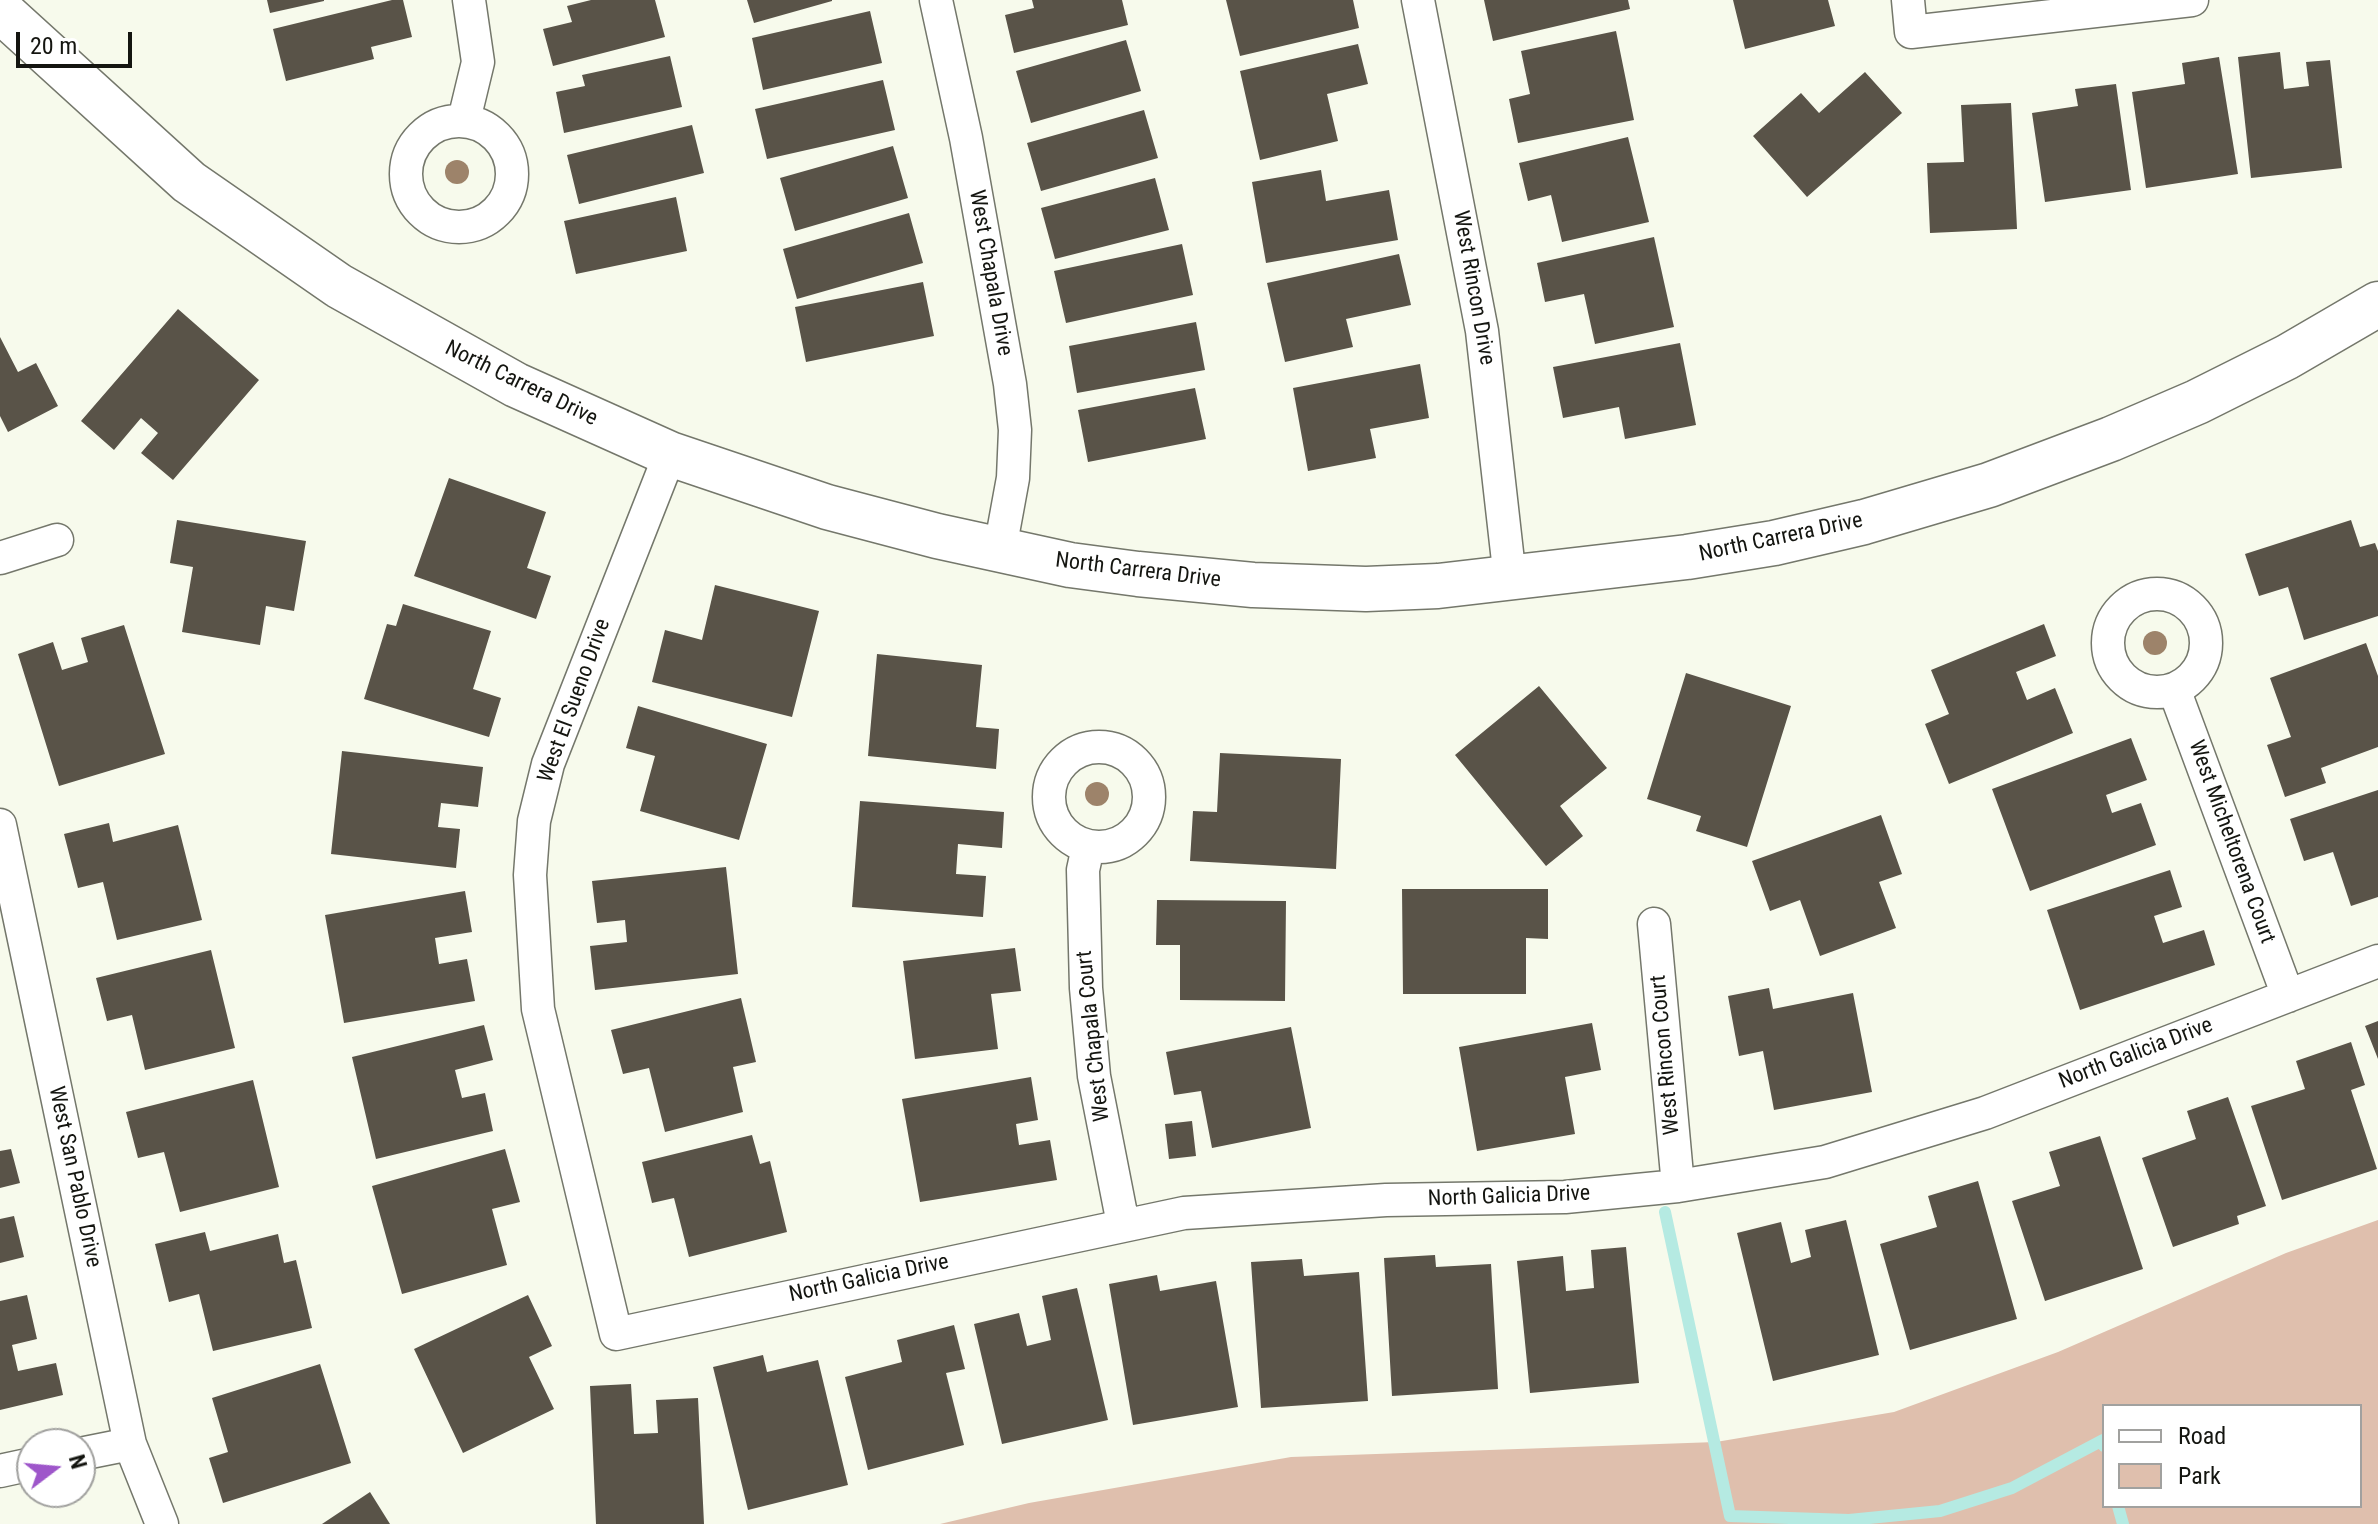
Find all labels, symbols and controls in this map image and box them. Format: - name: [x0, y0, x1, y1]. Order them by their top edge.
- scale bar: [20, 16, 136, 66]
- text: 20 m: [30, 32, 77, 60]
- street label: West Chapala Drive: [962, 188, 1018, 358]
- street label: West Rincon Drive: [1446, 209, 1500, 367]
- street label: North Carrera Drive: [440, 336, 602, 432]
- street label: North Carrera Drive: [1697, 508, 1865, 568]
- street label: North Carrera Drive: [1054, 548, 1222, 594]
- street label: West El Sueno Drive: [533, 616, 617, 786]
- street label: West Micheltorena Court: [2182, 737, 2280, 947]
- street label: West Chapala Court: [1072, 949, 1116, 1123]
- street label: West Rincon Court: [1646, 974, 1686, 1136]
- street label: North Galicia Drive: [2055, 1013, 2217, 1095]
- street label: West San Pablo Drive: [42, 1084, 106, 1270]
- street label: North Galicia Drive: [1427, 1181, 1591, 1213]
- street label: North Galicia Drive: [787, 1249, 951, 1309]
- legend: [2102, 1404, 2362, 1508]
- text: Road: [2178, 1422, 2226, 1450]
- north arrow: [16, 1428, 96, 1508]
- text: N: [64, 1452, 92, 1472]
- text: Park: [2178, 1462, 2221, 1490]

